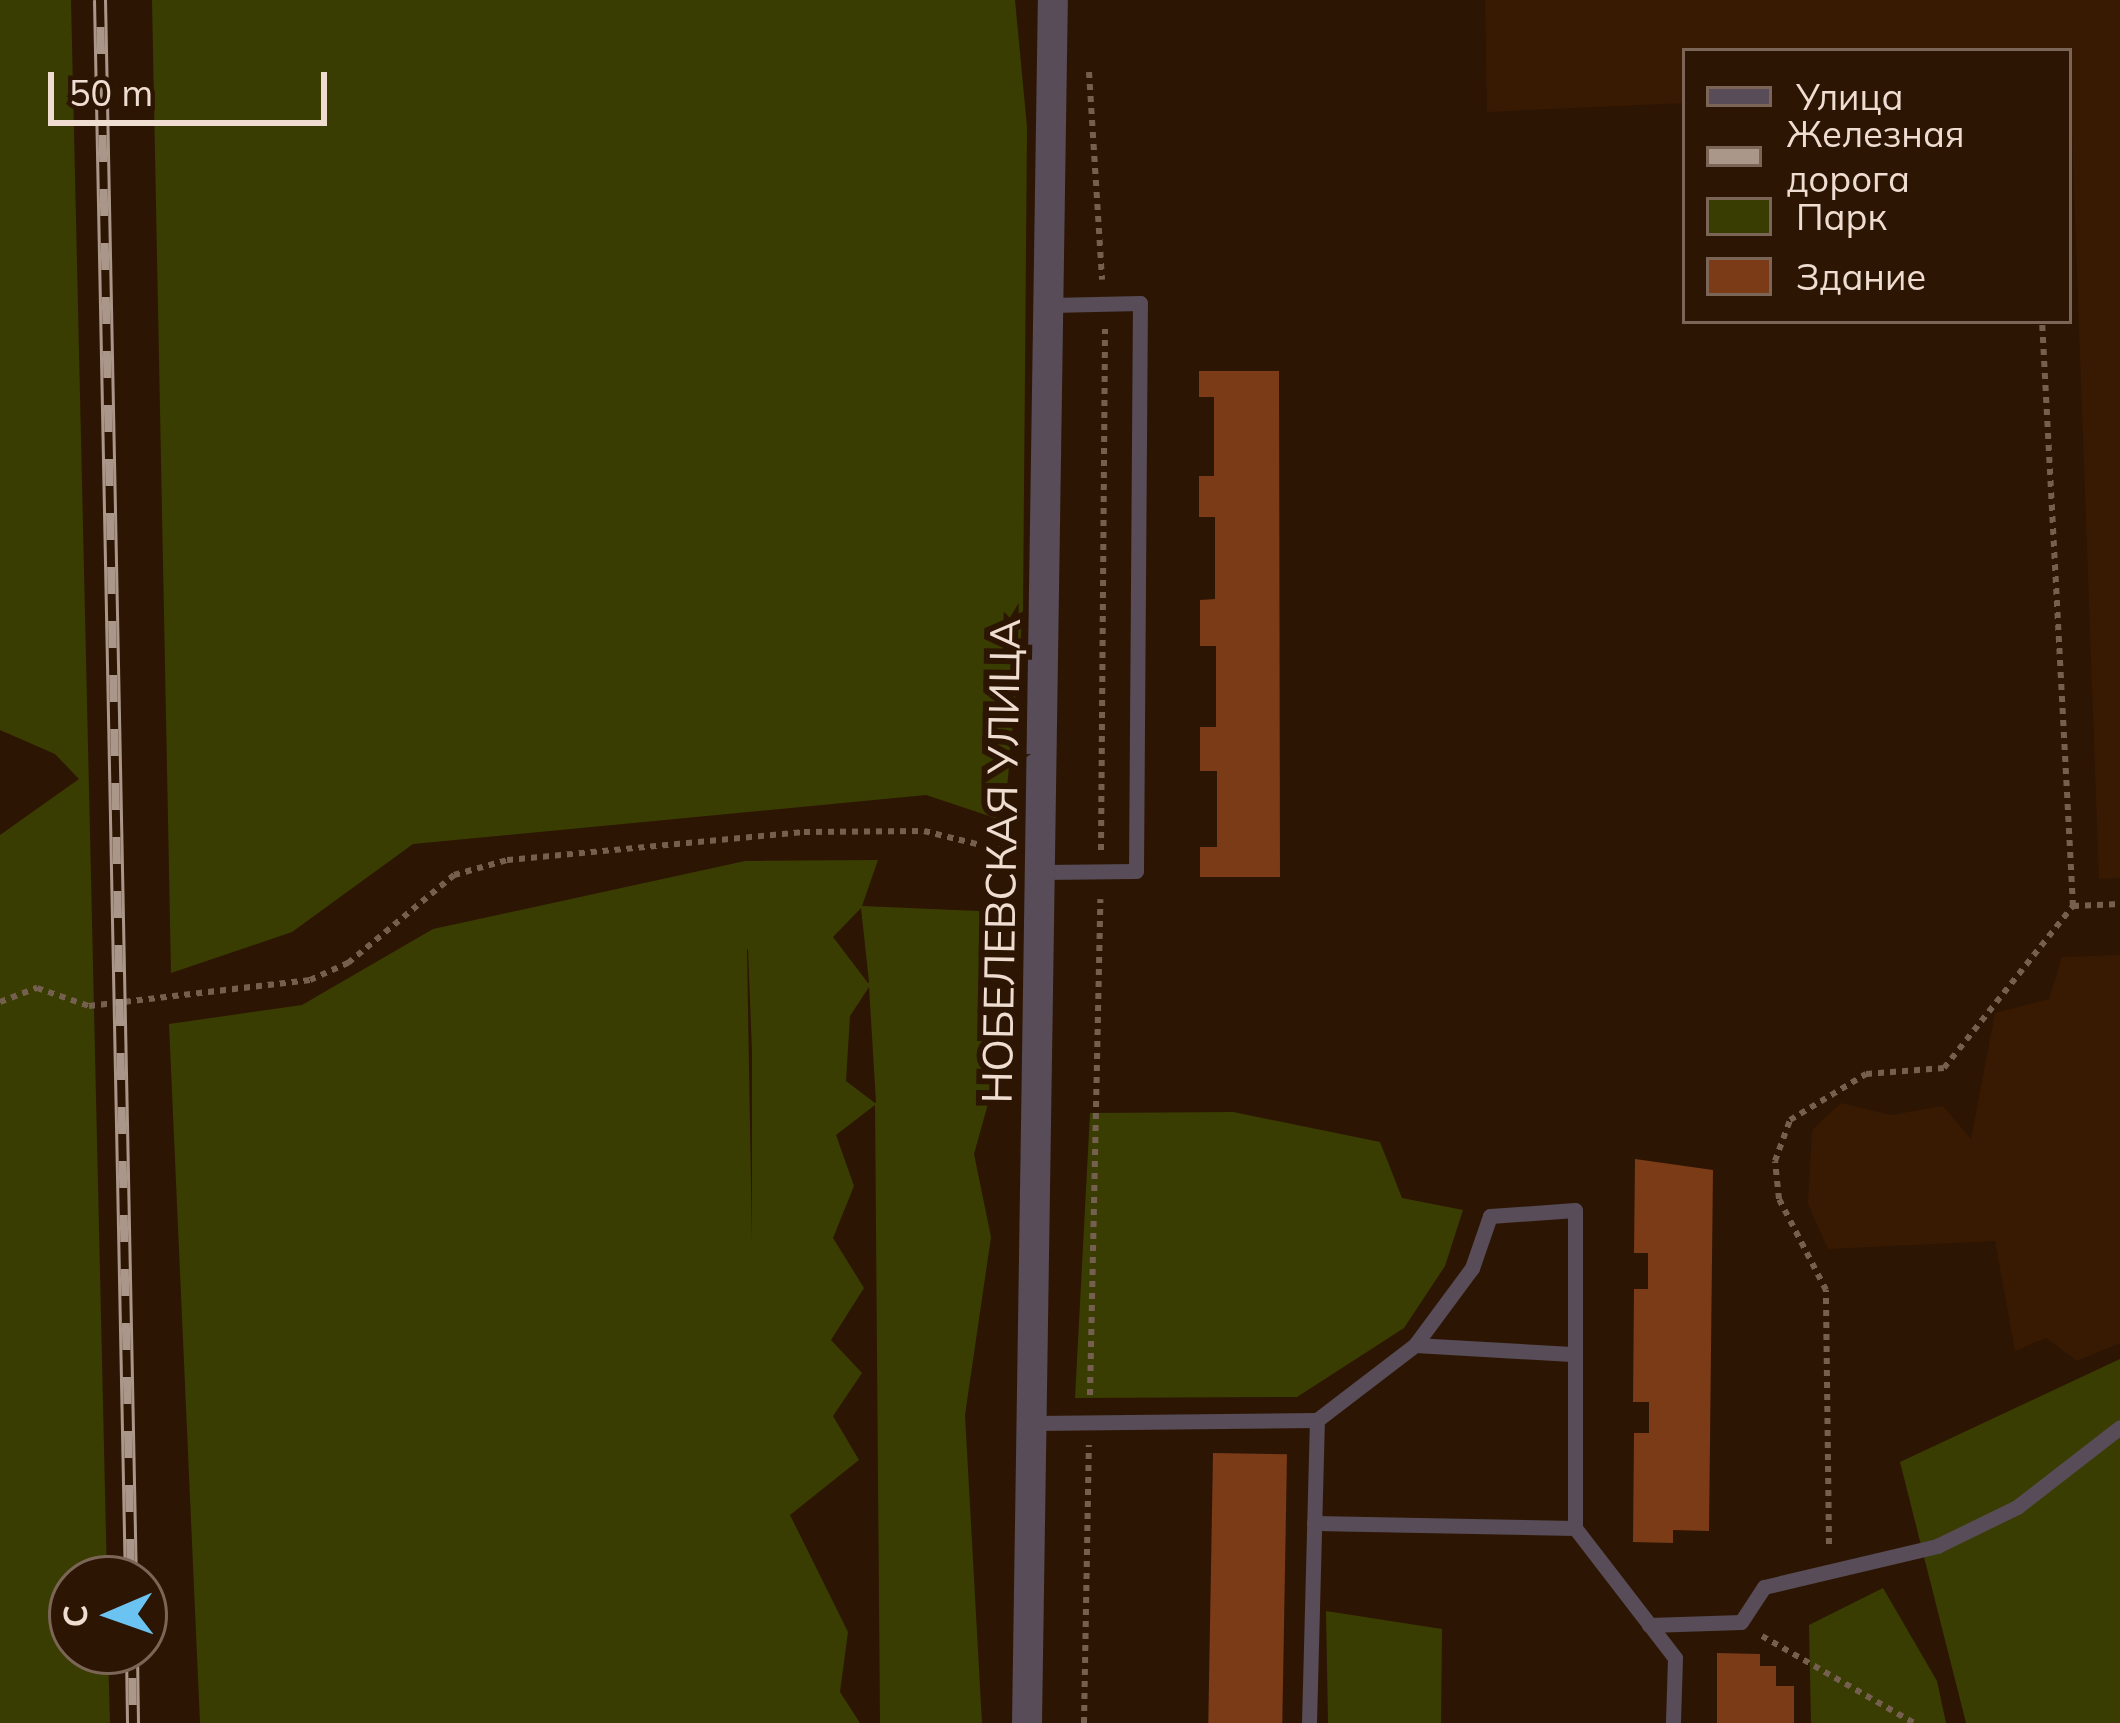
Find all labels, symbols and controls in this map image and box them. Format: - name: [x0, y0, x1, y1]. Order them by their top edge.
- scale bar: [54, 48, 333, 122]
- legend: [1682, 48, 2072, 324]
- text: 50 m: [69, 70, 153, 115]
- text: Улица: [1796, 74, 1904, 119]
- text: Железная дорога: [1786, 111, 1965, 201]
- text: Парк: [1796, 194, 1887, 239]
- text: Здание: [1796, 254, 1926, 299]
- street label: НОБЕЛЕВСКАЯ УЛИЦА: [972, 618, 1030, 1104]
- north arrow: [48, 1555, 168, 1675]
- text: С: [54, 1604, 95, 1628]

